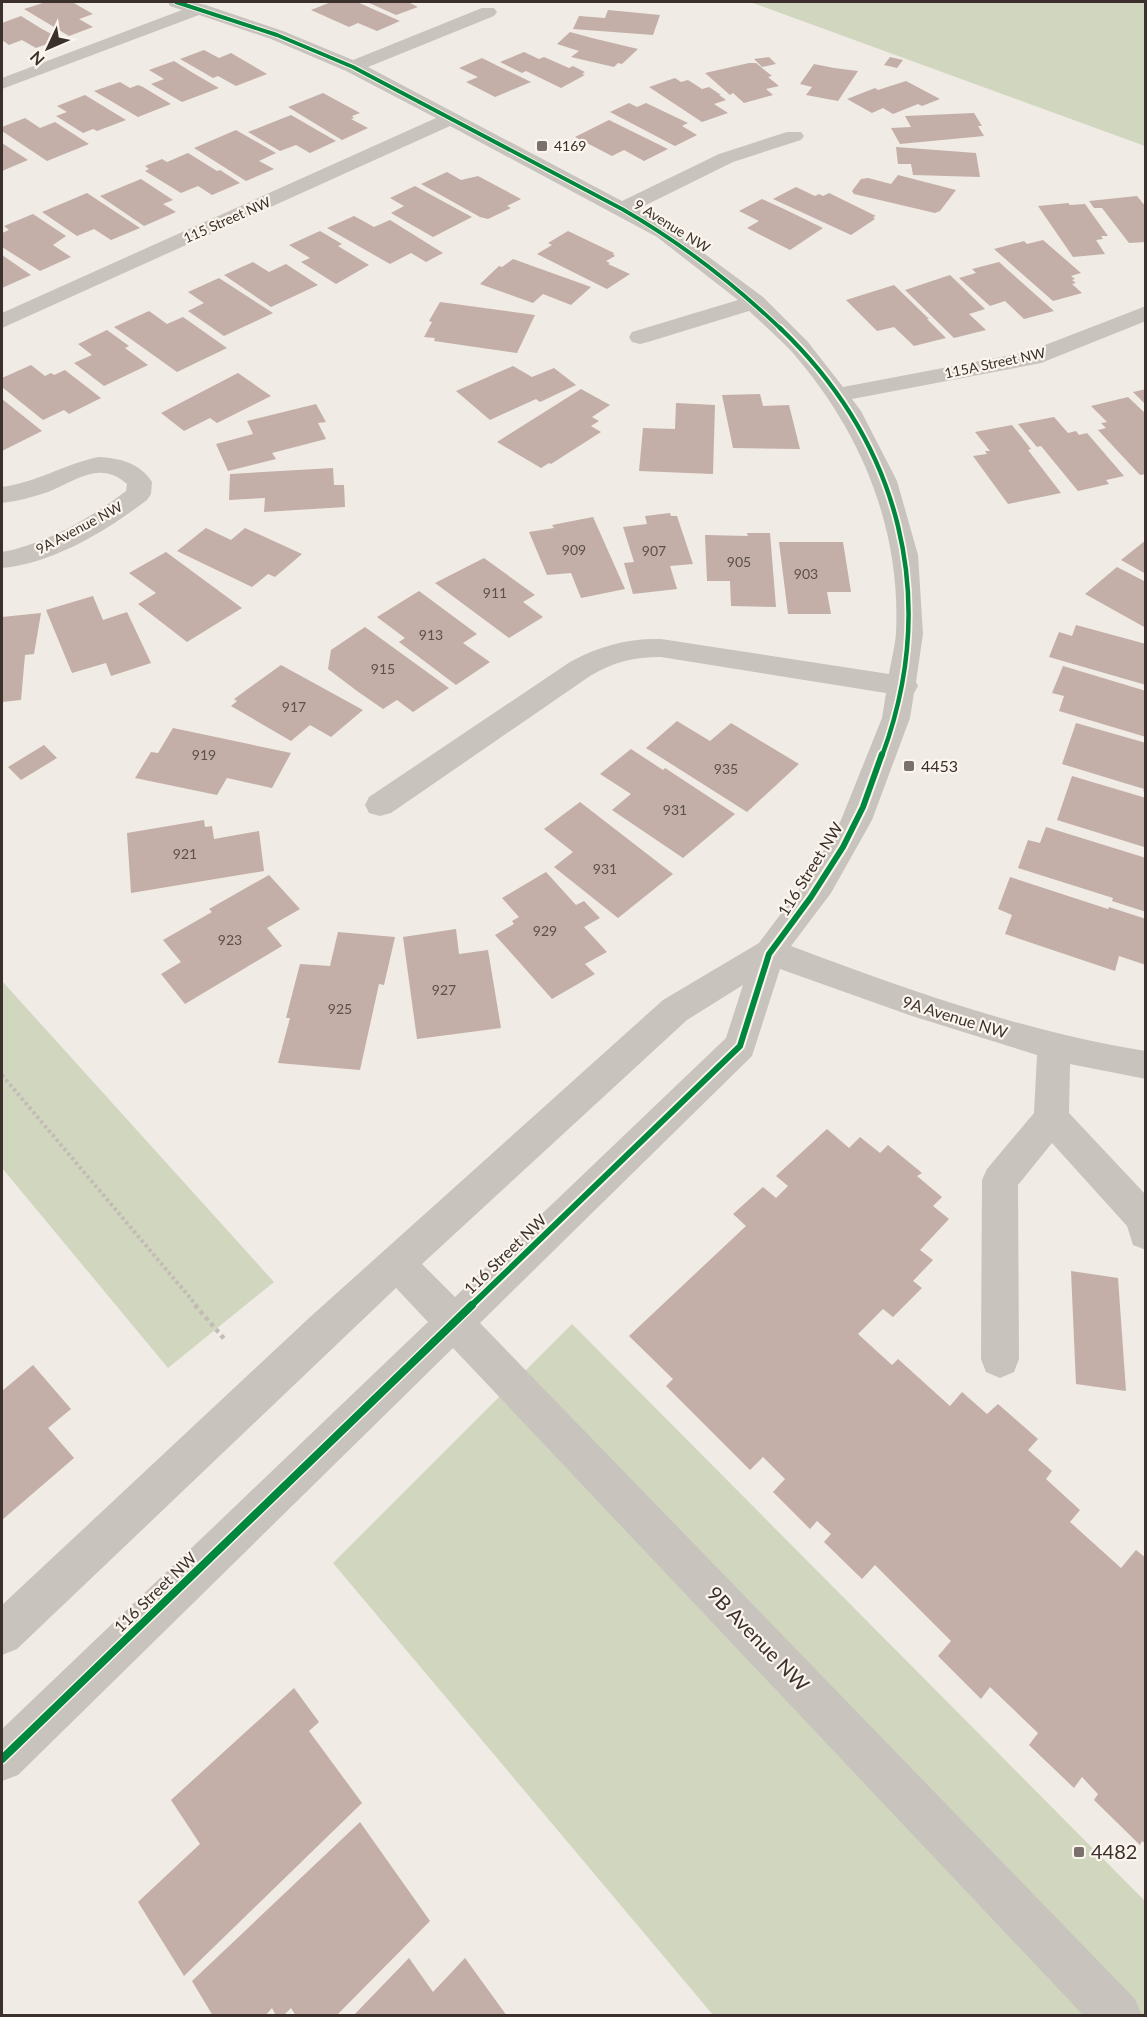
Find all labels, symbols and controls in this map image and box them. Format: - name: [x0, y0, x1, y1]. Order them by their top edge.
- north arrow: [18, 18, 78, 78]
- text: N: [26, 48, 48, 70]
- place label: 4169: [554, 137, 586, 154]
- marker: 4169: [535, 139, 549, 153]
- street label: 115 Street NW: [181, 193, 273, 246]
- street label: 9 Avenue NW: [631, 195, 714, 256]
- street label: 115A Street NW: [943, 343, 1047, 381]
- street label: 9A Avenue NW: [33, 497, 125, 557]
- house number: 909: [562, 541, 586, 558]
- house number: 907: [642, 542, 666, 559]
- house number: 905: [727, 553, 751, 570]
- house number: 903: [794, 565, 818, 582]
- house number: 911: [483, 584, 507, 601]
- house number: 913: [419, 626, 443, 643]
- house number: 915: [371, 660, 395, 677]
- house number: 917: [282, 698, 306, 715]
- house number: 919: [192, 746, 216, 763]
- place label: 4453: [921, 756, 958, 775]
- marker: 4453: [902, 759, 916, 773]
- house number: 935: [714, 760, 738, 777]
- house number: 931: [663, 801, 687, 818]
- street label: 116 Street NW: [773, 818, 846, 919]
- house number: 921: [173, 845, 197, 862]
- house number: 931: [593, 860, 617, 877]
- house number: 929: [533, 922, 557, 939]
- house number: 923: [218, 931, 242, 948]
- house number: 927: [432, 981, 456, 998]
- street label: 9A Avenue NW: [900, 992, 1010, 1042]
- house number: 925: [328, 1000, 352, 1017]
- street label: 116 Street NW: [460, 1209, 550, 1298]
- street label: 116 Street NW: [110, 1547, 200, 1636]
- street label: 9B Avenue NW: [703, 1581, 815, 1696]
- place label: 4482: [1091, 1839, 1137, 1863]
- marker: 4482: [1072, 1845, 1086, 1859]

